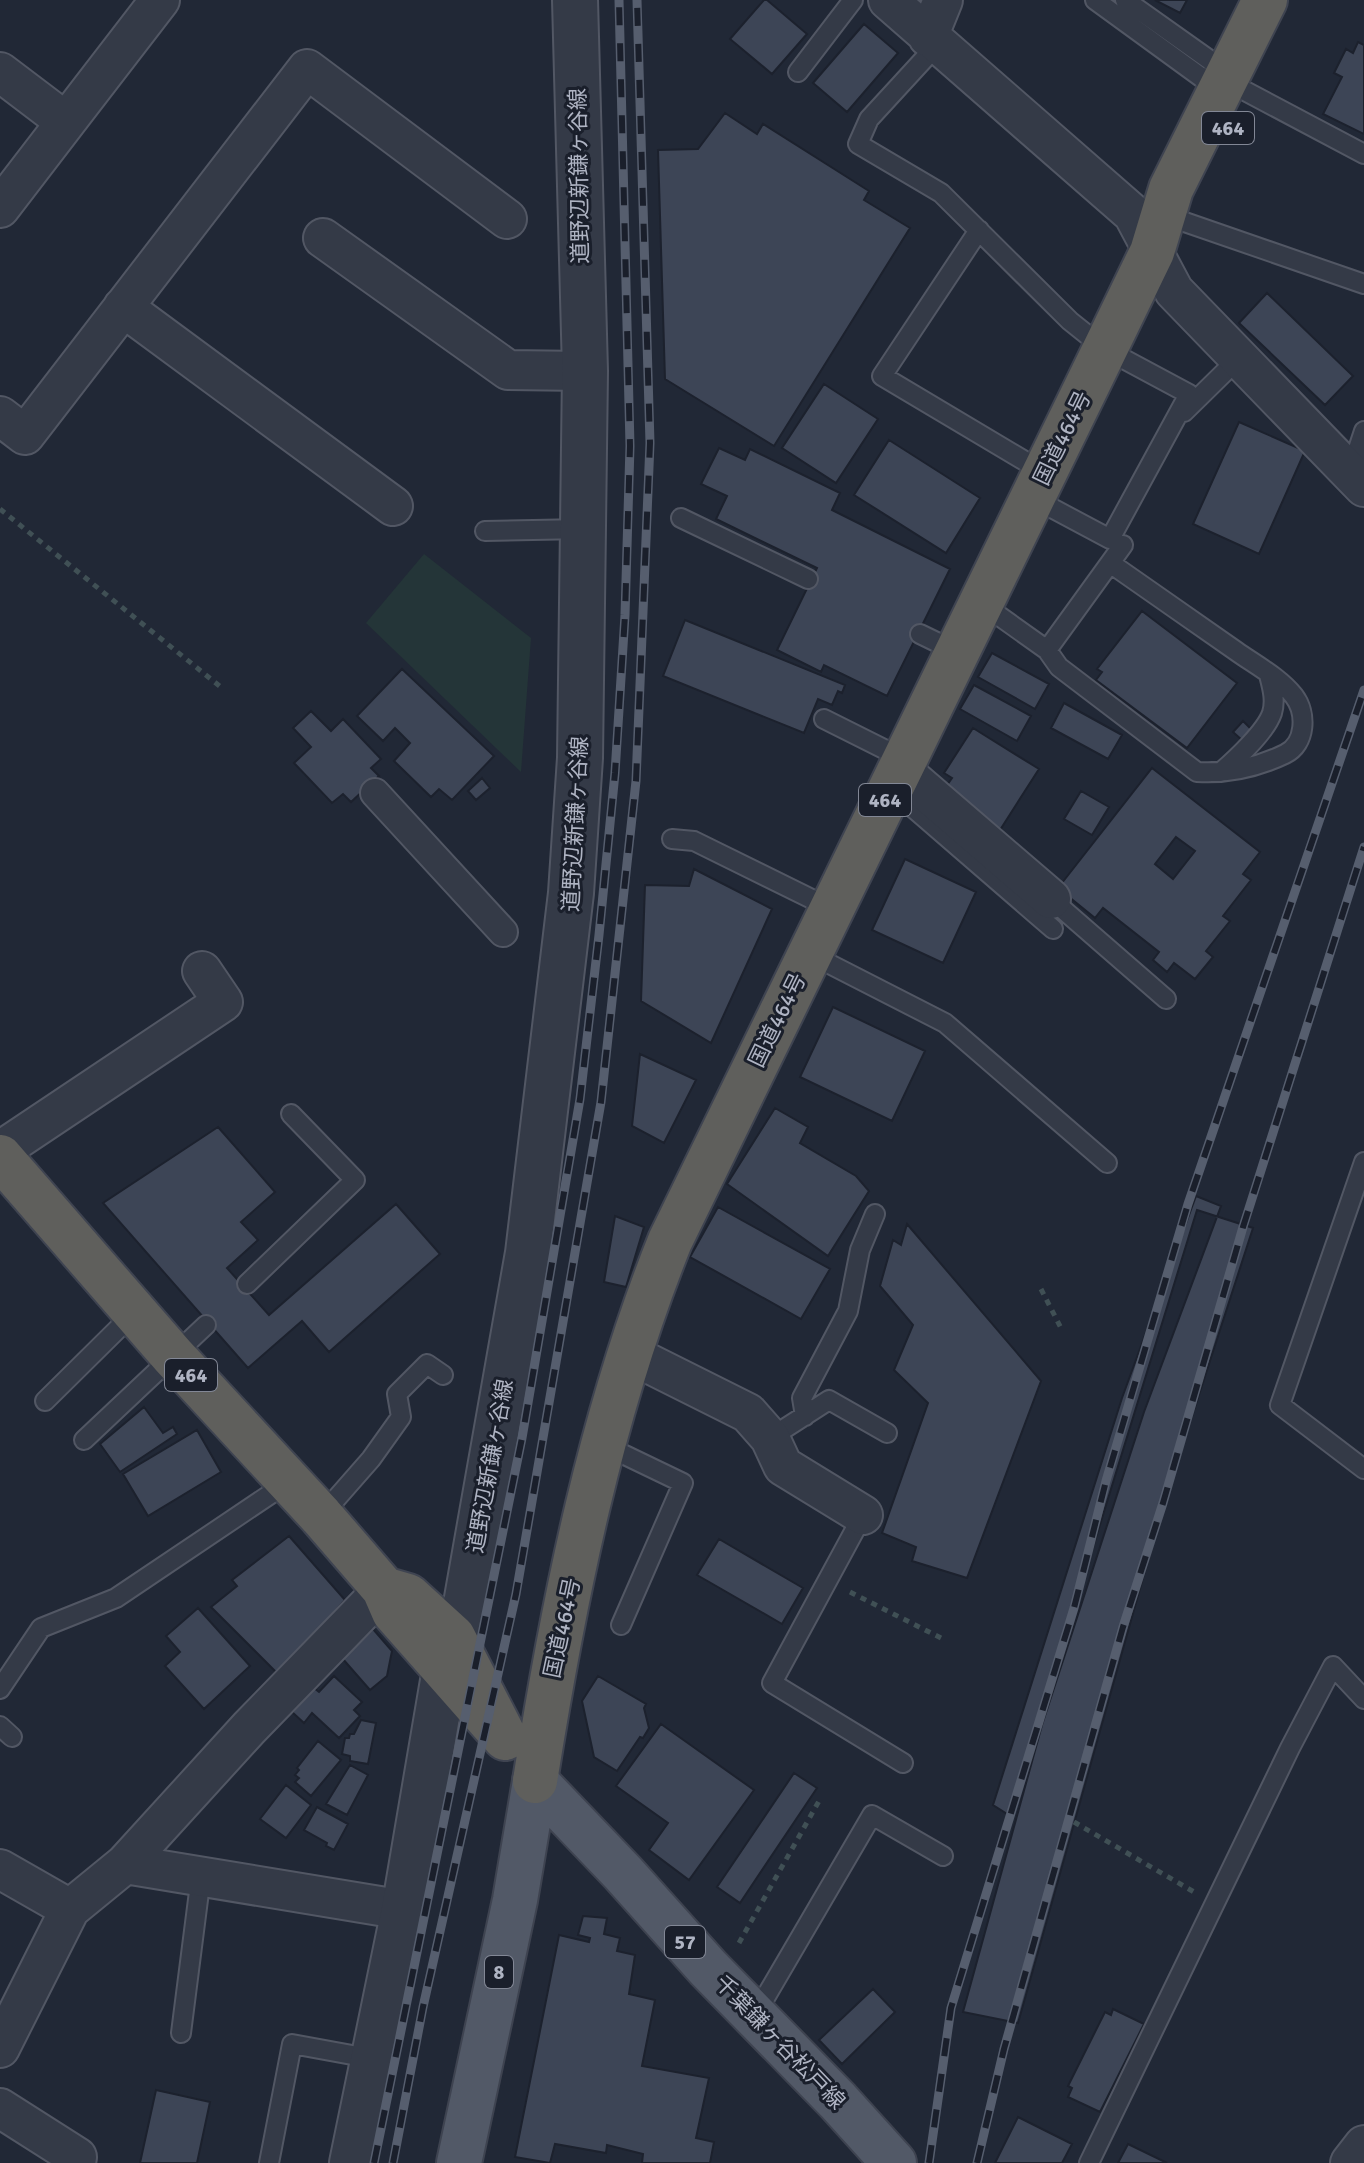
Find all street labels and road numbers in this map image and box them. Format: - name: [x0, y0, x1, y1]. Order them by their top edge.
- street label: 道野辺新鎌ヶ谷線: [564, 88, 594, 264]
- road number: 464: [1202, 112, 1254, 144]
- street label: 国道464号: [1028, 386, 1096, 490]
- street label: 道野辺新鎌ヶ谷線: [557, 735, 593, 913]
- road number: 464: [859, 784, 911, 816]
- street label: 国道464号: [743, 968, 811, 1072]
- road number: 464: [165, 1359, 217, 1391]
- street label: 道野辺新鎌ヶ谷線: [461, 1377, 519, 1555]
- street label: 国道464号: [538, 1575, 586, 1681]
- road number: 57: [665, 1926, 705, 1958]
- road number: 8: [485, 1956, 513, 1988]
- street label: 千葉鎌ヶ谷松戸線: [709, 1969, 851, 2115]

